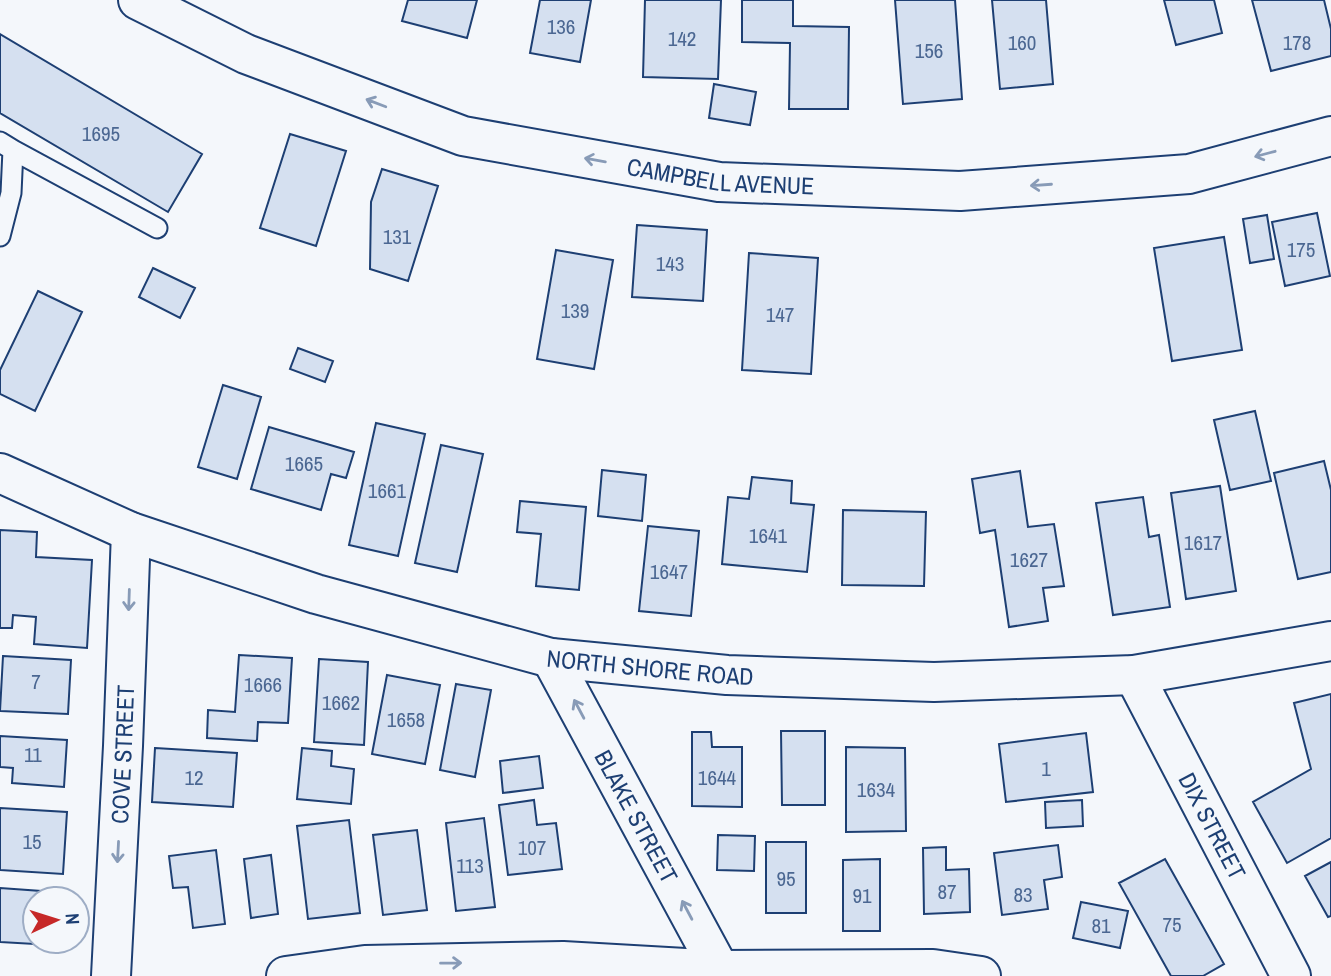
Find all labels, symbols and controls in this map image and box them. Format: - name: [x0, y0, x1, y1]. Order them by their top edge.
- house number: 136: [547, 12, 575, 41]
- house number: 142: [668, 24, 696, 53]
- house number: 160: [1008, 28, 1036, 57]
- house number: 178: [1283, 28, 1311, 57]
- house number: 156: [915, 36, 943, 65]
- one-way arrow: [365, 95, 387, 108]
- house number: 1695: [82, 119, 120, 148]
- one-way arrow: [1254, 148, 1277, 161]
- street label: CAMPBELL AVENUE: [625, 150, 815, 202]
- one-way arrow: [584, 152, 607, 166]
- one-way arrow: [1030, 179, 1052, 192]
- house number: 131: [383, 222, 412, 251]
- house number: 175: [1287, 235, 1315, 264]
- house number: 143: [656, 249, 684, 278]
- house number: 139: [561, 296, 589, 325]
- house number: 147: [766, 300, 794, 329]
- house number: 1665: [285, 449, 323, 478]
- house number: 1661: [368, 476, 407, 505]
- house number: 1641: [749, 521, 788, 550]
- house number: 1617: [1184, 528, 1222, 557]
- house number: 1627: [1010, 545, 1048, 574]
- house number: 1647: [650, 557, 688, 586]
- one-way arrow: [122, 588, 135, 611]
- street label: NORTH SHORE ROAD: [545, 642, 754, 692]
- house number: 7: [31, 667, 41, 696]
- house number: 1666: [244, 670, 282, 699]
- street label: COVE STREET: [103, 684, 141, 825]
- house number: 1662: [322, 688, 360, 717]
- one-way arrow: [572, 700, 586, 720]
- house number: 1658: [387, 705, 425, 734]
- house number: 11: [24, 740, 42, 769]
- street label: BLAKE STREET: [588, 744, 686, 888]
- house number: 1: [1041, 754, 1051, 783]
- house number: 12: [184, 763, 204, 792]
- house number: 1644: [698, 763, 737, 792]
- street label: DIX STREET: [1172, 767, 1254, 885]
- house number: 1634: [857, 775, 896, 804]
- house number: 15: [22, 827, 42, 856]
- house number: 107: [518, 833, 546, 862]
- one-way arrow: [111, 840, 124, 863]
- house number: 113: [456, 851, 484, 880]
- house number: 95: [776, 864, 796, 893]
- house number: 87: [937, 877, 957, 906]
- house number: 83: [1013, 880, 1033, 909]
- house number: 91: [852, 881, 872, 910]
- north arrow: [21, 885, 91, 955]
- one-way arrow: [680, 900, 694, 920]
- house number: 75: [1162, 910, 1182, 939]
- house number: 81: [1091, 911, 1111, 940]
- text: N: [60, 912, 86, 925]
- one-way arrow: [439, 957, 462, 970]

